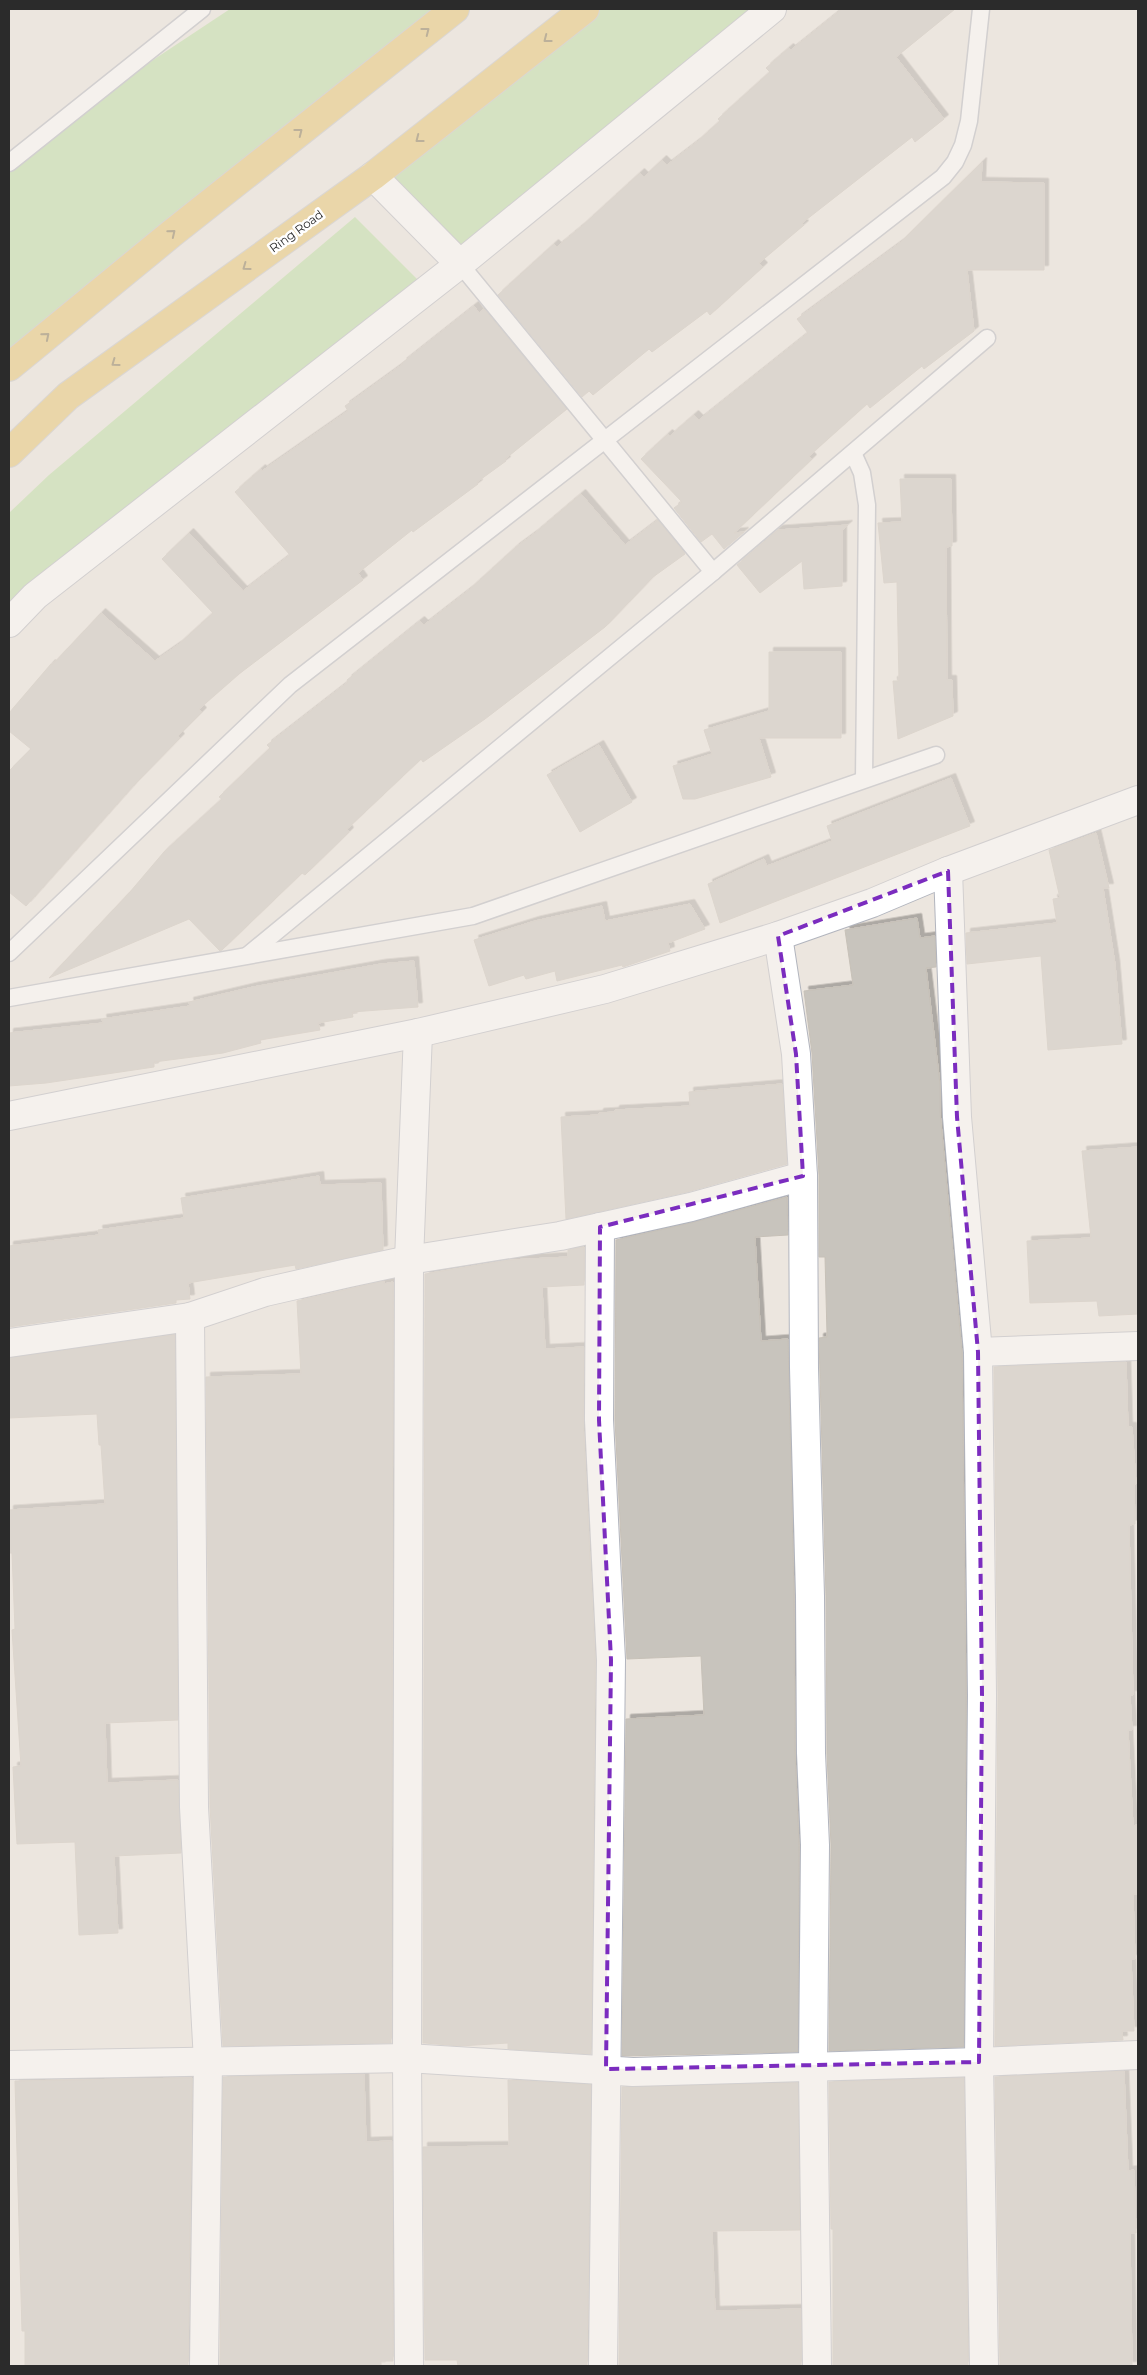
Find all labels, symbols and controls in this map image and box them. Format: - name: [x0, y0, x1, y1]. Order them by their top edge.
- one-way arrow: [420, 29, 429, 37]
- one-way arrow: [543, 33, 552, 42]
- one-way arrow: [293, 129, 303, 138]
- one-way arrow: [416, 134, 425, 142]
- street label: Ring Road: [266, 206, 326, 256]
- one-way arrow: [166, 231, 175, 239]
- one-way arrow: [243, 262, 252, 270]
- one-way arrow: [41, 333, 50, 342]
- one-way arrow: [111, 357, 120, 366]

